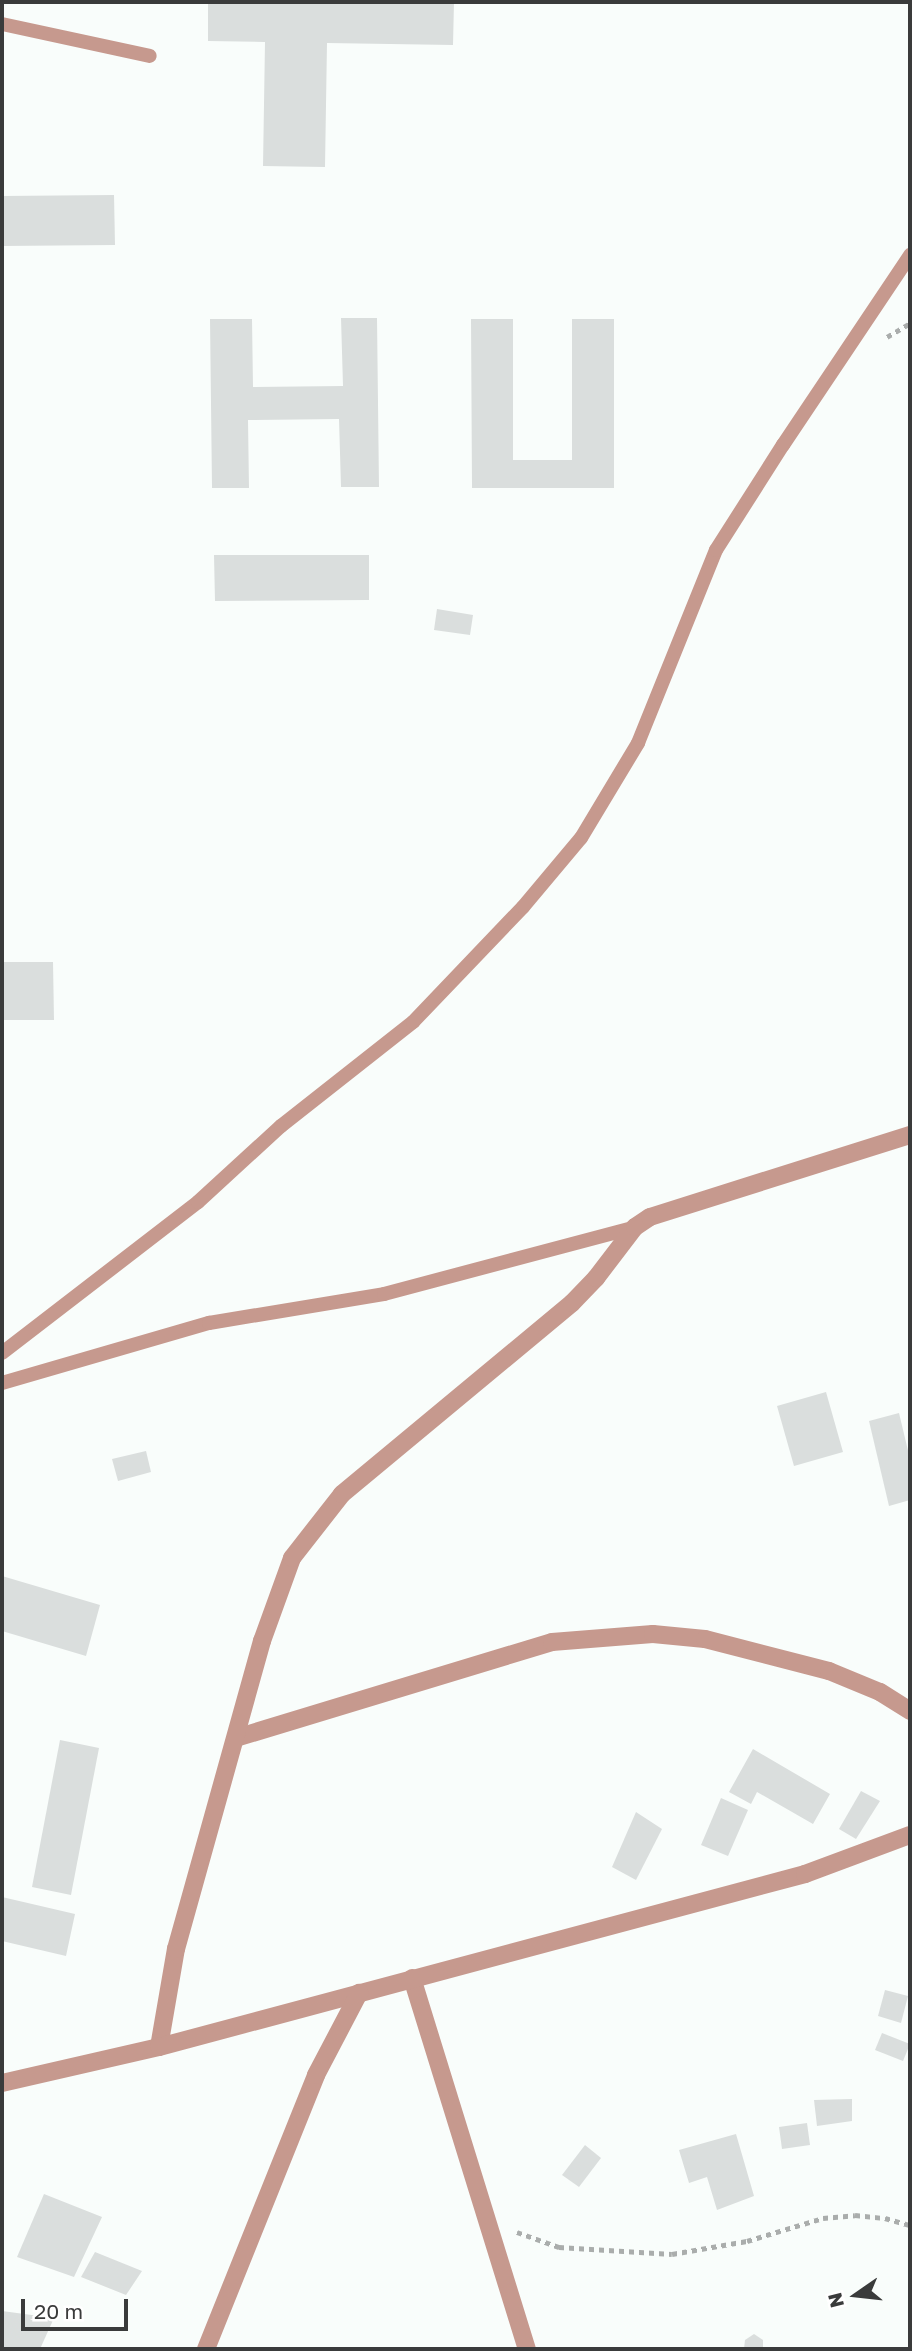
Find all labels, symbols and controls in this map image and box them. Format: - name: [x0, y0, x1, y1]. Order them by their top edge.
- north arrow: [821, 2260, 891, 2330]
- scale bar: [24, 2284, 131, 2328]
- text: N: [822, 2290, 848, 2310]
- text: 20 m: [34, 2298, 83, 2324]

